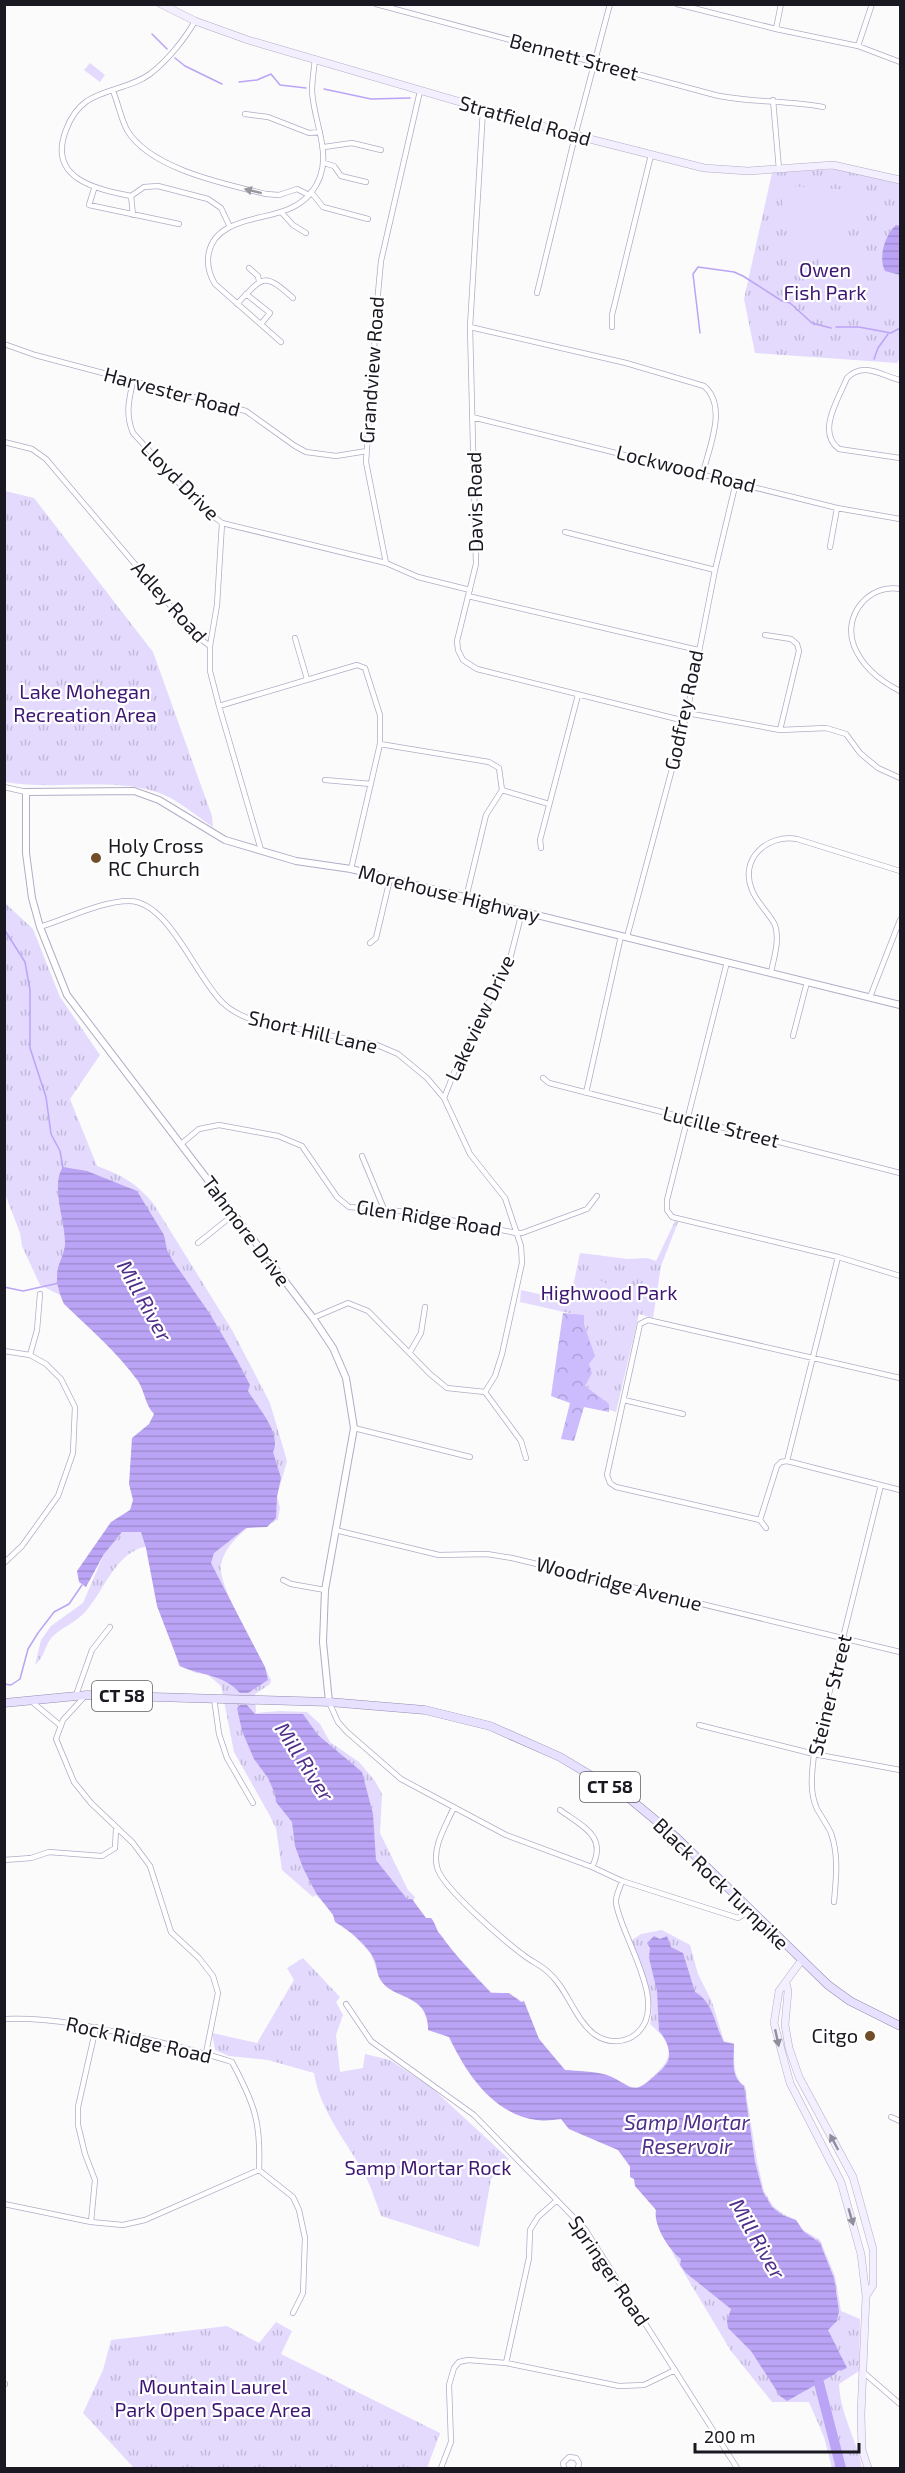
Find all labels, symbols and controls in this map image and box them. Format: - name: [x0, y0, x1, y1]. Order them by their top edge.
- street label: Bennett Street: [507, 27, 642, 85]
- street label: Stratfield Road: [457, 90, 594, 150]
- one-way arrow: [244, 186, 263, 196]
- park label: Owen Fish Park: [784, 257, 866, 304]
- street label: Grandview Road: [354, 295, 388, 444]
- street label: Harvester Road: [101, 361, 243, 421]
- street label: Lloyd Drive: [136, 436, 225, 525]
- street label: Lockwood Road: [614, 439, 758, 497]
- street label: Davis Road: [461, 452, 487, 552]
- street label: Adley Road: [127, 556, 213, 647]
- street label: Godfrey Road: [659, 648, 707, 772]
- park label: Lake Mohegan Recreation Area: [13, 679, 157, 726]
- place label: Holy Cross RC Church: [108, 833, 204, 880]
- marker: Holy Cross RC Church: [89, 851, 103, 865]
- street label: Morehouse Highway: [356, 859, 543, 927]
- street label: Lakeview Drive: [439, 951, 519, 1084]
- street label: Short Hill Lane: [246, 1004, 380, 1058]
- street label: Lucille Street: [661, 1100, 782, 1152]
- street label: Tahmore Drive: [198, 1171, 296, 1290]
- street label: Glen Ridge Road: [355, 1194, 503, 1240]
- water label: Mill River: [113, 1255, 178, 1346]
- park label: Highwood Park: [540, 1280, 678, 1304]
- street label: Woodridge Avenue: [534, 1551, 705, 1615]
- street label: Steiner Street: [802, 1631, 856, 1758]
- road number: CT 58: [92, 1681, 152, 1711]
- water label: Mill River: [271, 1717, 340, 1806]
- road number: CT 58: [580, 1772, 640, 1802]
- street label: Black Rock Turnpike: [649, 1812, 794, 1954]
- street label: Rock Ridge Road: [64, 2011, 214, 2067]
- place label: Citgo: [812, 2023, 858, 2047]
- one-way arrow: [773, 2028, 782, 2047]
- marker: Citgo: [863, 2029, 877, 2043]
- water label: Samp Mortar Reservoir: [624, 2109, 751, 2158]
- one-way arrow: [829, 2133, 839, 2150]
- park label: Samp Mortar Rock: [345, 2155, 511, 2179]
- water label: Mill River: [725, 2193, 792, 2284]
- one-way arrow: [847, 2208, 856, 2226]
- street label: Springer Road: [564, 2211, 655, 2330]
- park label: Mountain Laurel Park Open Space Area: [115, 2374, 312, 2421]
- scale bar: [695, 2416, 858, 2454]
- text: 200 m: [704, 2425, 756, 2447]

